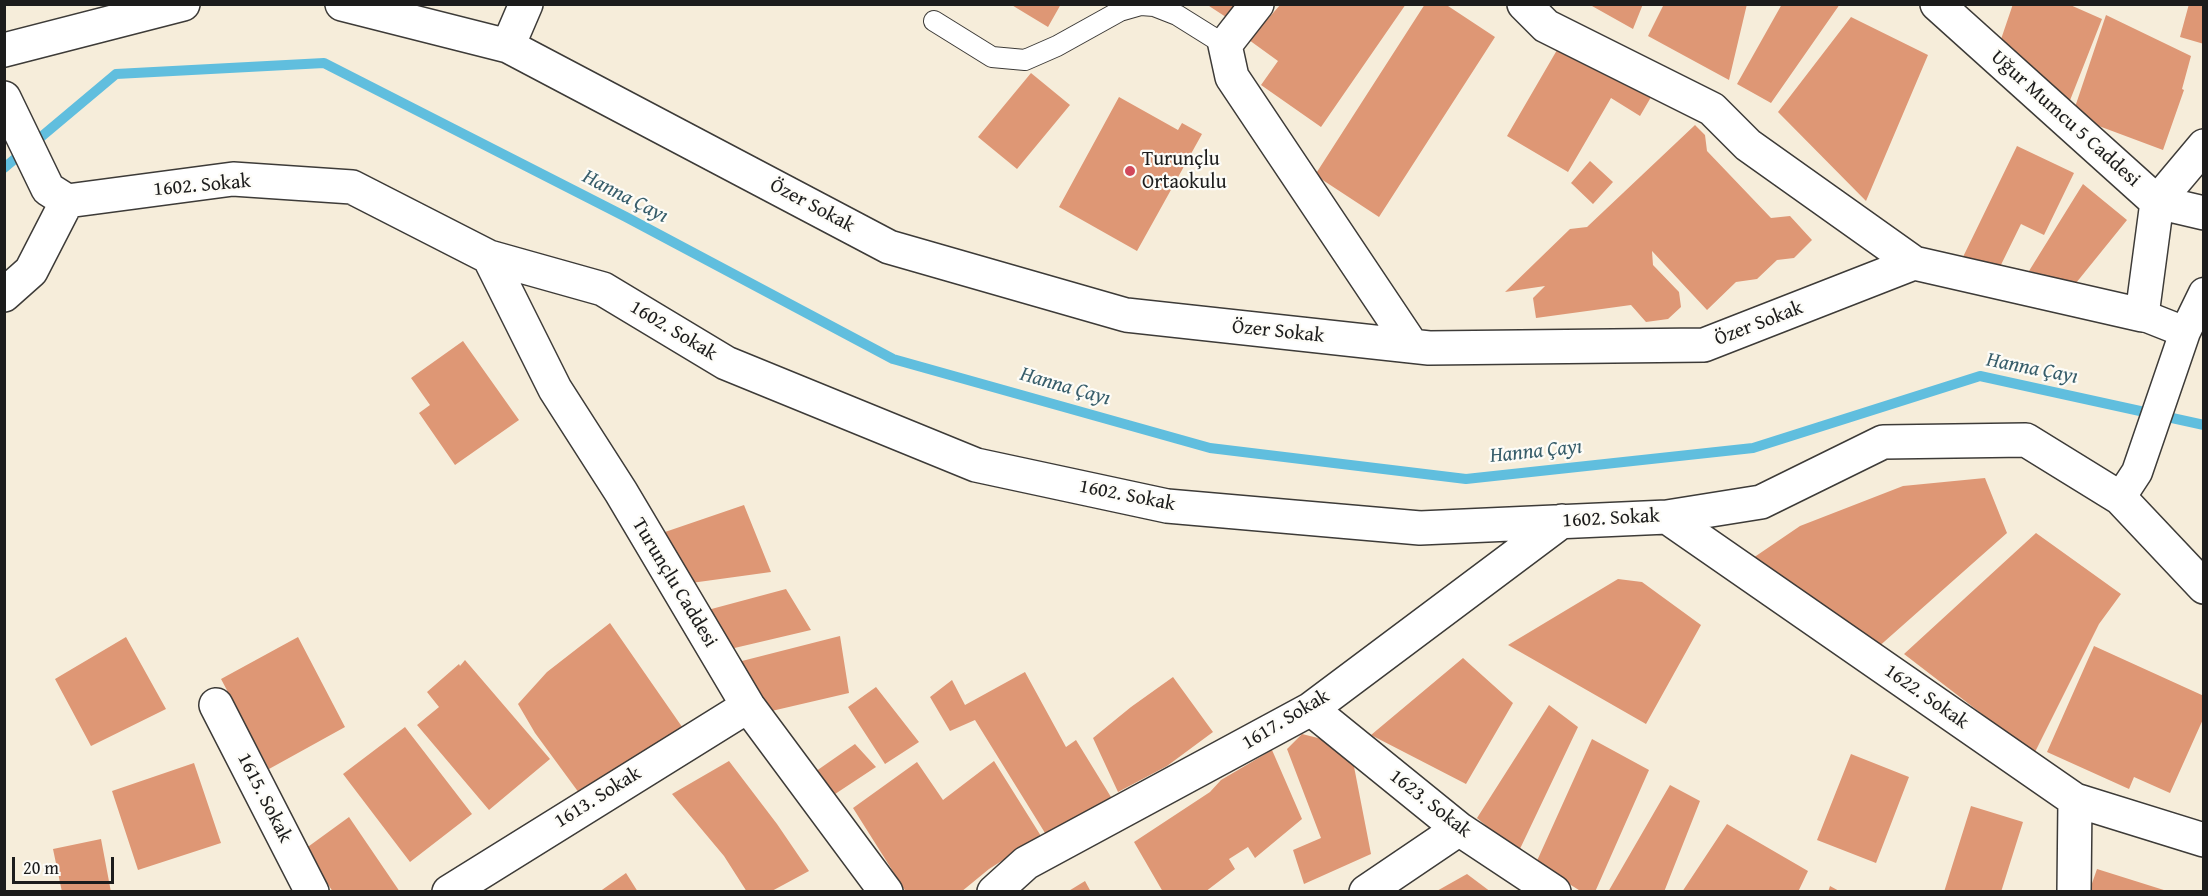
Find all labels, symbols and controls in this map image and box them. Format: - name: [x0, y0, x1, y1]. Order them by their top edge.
- street label: Uğur Mumcu 5 Caddesi: [1985, 46, 2145, 192]
- place label: Turunçlu Ortaokulu: [1142, 148, 1227, 195]
- marker: Turunçlu Ortaokulu: [1123, 164, 1137, 178]
- water label: Hanna Çayı: [578, 165, 672, 229]
- street label: 1602. Sokak: [152, 170, 252, 202]
- street label: Özer Sokak: [765, 174, 859, 238]
- street label: 1602. Sokak: [625, 296, 721, 366]
- street label: Özer Sokak: [1711, 296, 1807, 352]
- street label: Özer Sokak: [1231, 315, 1325, 349]
- water label: Hanna Çayı: [1984, 348, 2080, 390]
- water label: Hanna Çayı: [1017, 362, 1113, 412]
- water label: Hanna Çayı: [1489, 435, 1583, 469]
- street label: 1602. Sokak: [1077, 475, 1177, 517]
- street label: 1602. Sokak: [1562, 504, 1660, 534]
- street label: Turunçlu Caddesi: [626, 514, 722, 652]
- street label: 1622. Sokak: [1879, 659, 1973, 735]
- street label: 1617. Sokak: [1238, 685, 1334, 755]
- street label: 1615. Sokak: [231, 749, 297, 847]
- street label: 1613. Sokak: [550, 762, 646, 834]
- street label: 1623. Sokak: [1384, 765, 1476, 843]
- scale bar: [15, 845, 117, 883]
- text: 20 m: [23, 854, 59, 881]

